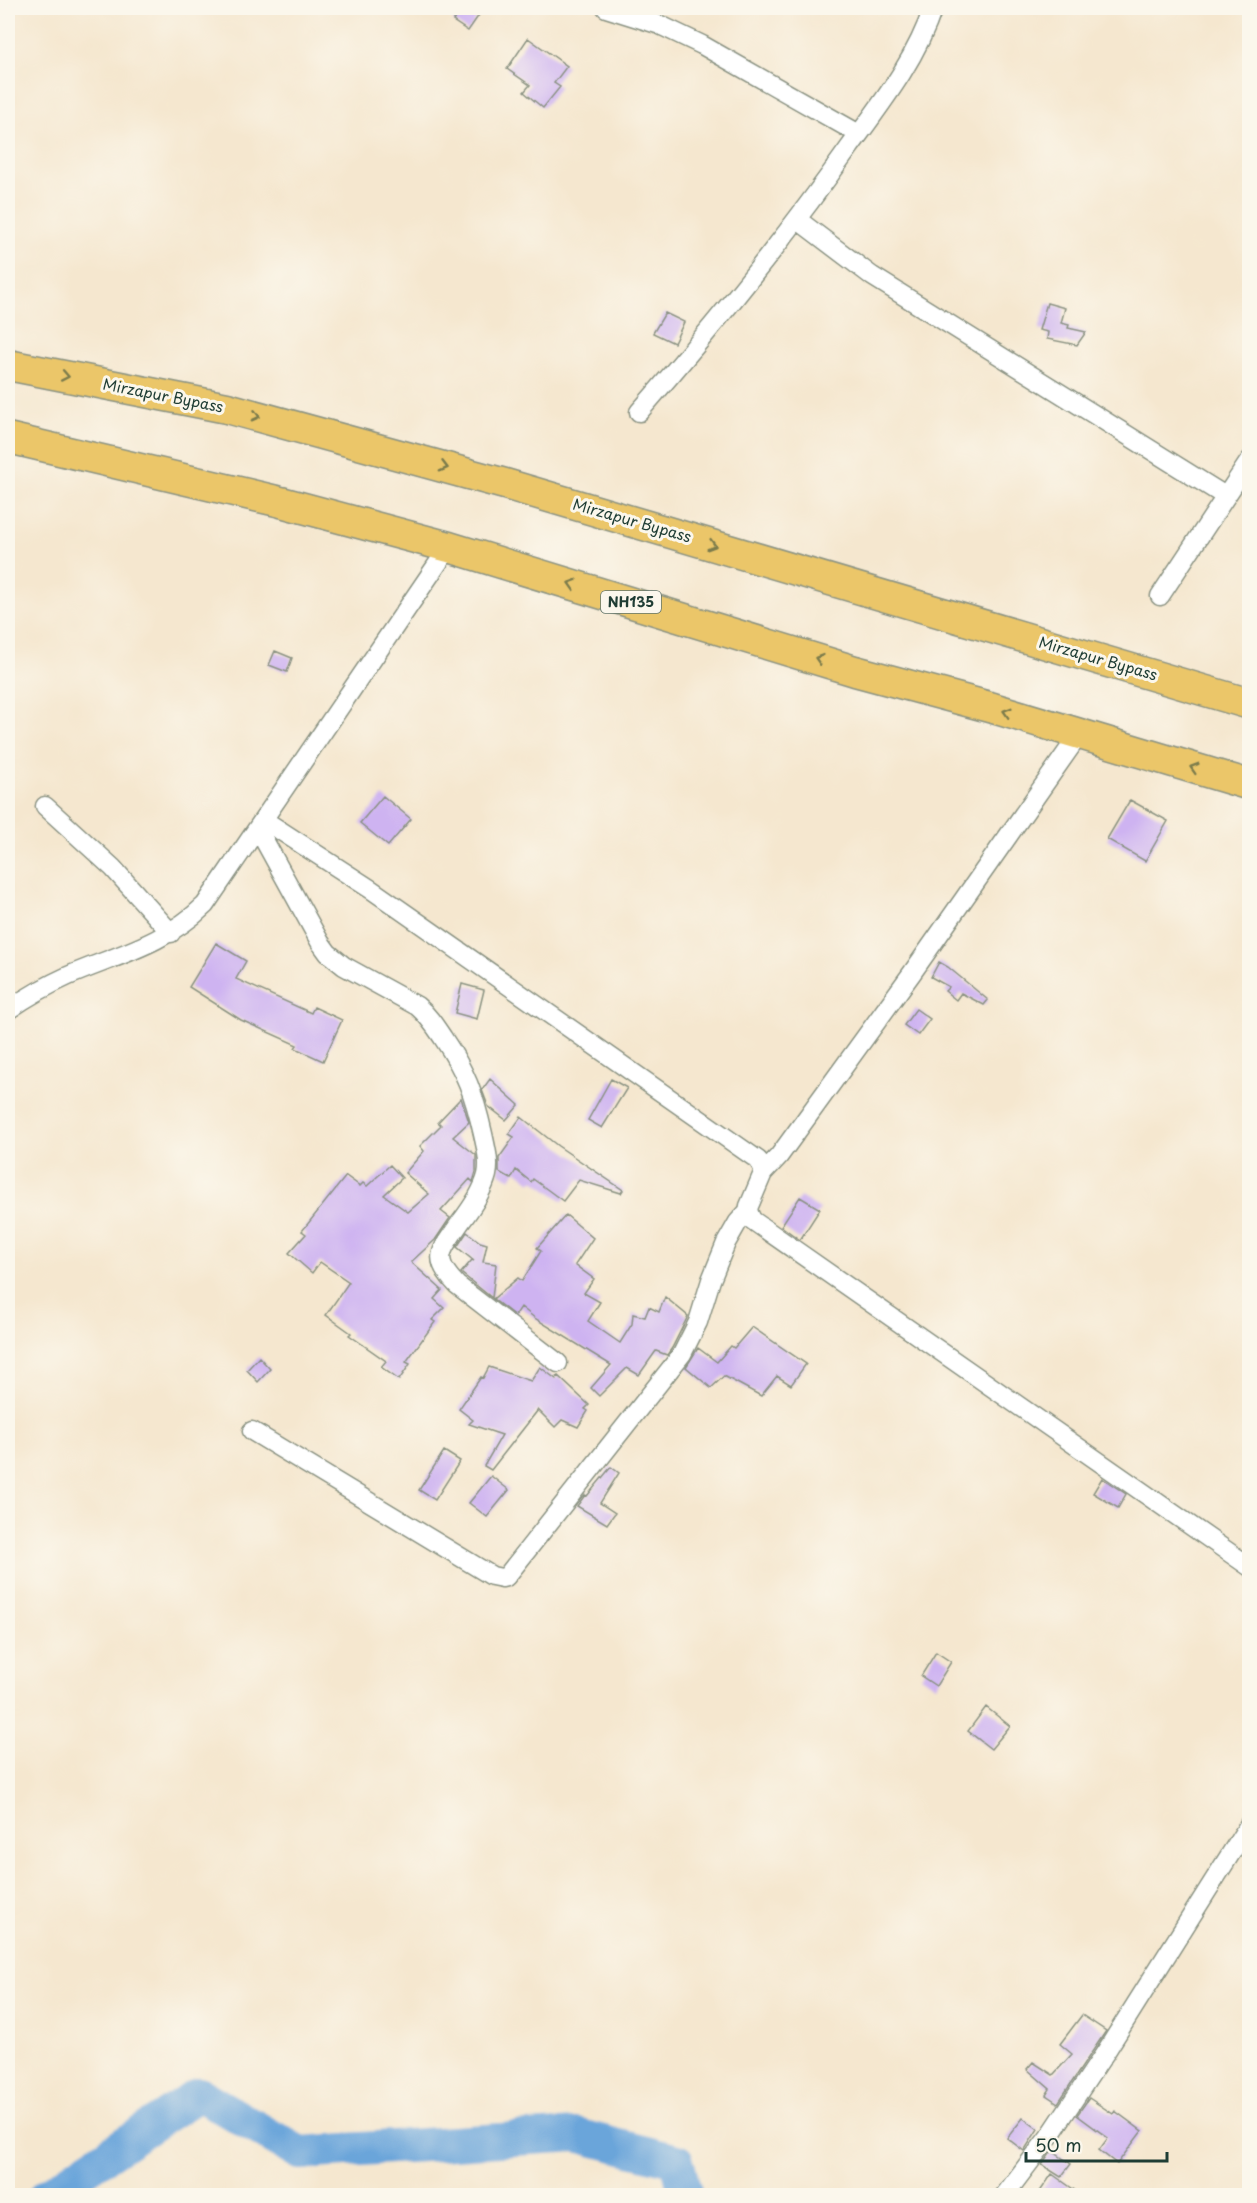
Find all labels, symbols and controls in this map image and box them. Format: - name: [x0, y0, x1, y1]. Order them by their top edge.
- one-way arrow: [60, 369, 70, 382]
- street label: Mirzapur Bypass: [101, 372, 225, 417]
- one-way arrow: [250, 409, 261, 421]
- one-way arrow: [438, 460, 449, 472]
- street label: Mirzapur Bypass: [570, 492, 694, 547]
- one-way arrow: [706, 538, 717, 550]
- one-way arrow: [567, 579, 578, 591]
- road number: NH135: [601, 591, 661, 613]
- street label: Mirzapur Bypass: [1036, 630, 1160, 685]
- one-way arrow: [814, 654, 825, 666]
- one-way arrow: [1002, 707, 1013, 719]
- one-way arrow: [1189, 763, 1199, 775]
- scale bar: [1026, 2125, 1167, 2163]
- text: 50 m: [1035, 2131, 1082, 2158]

